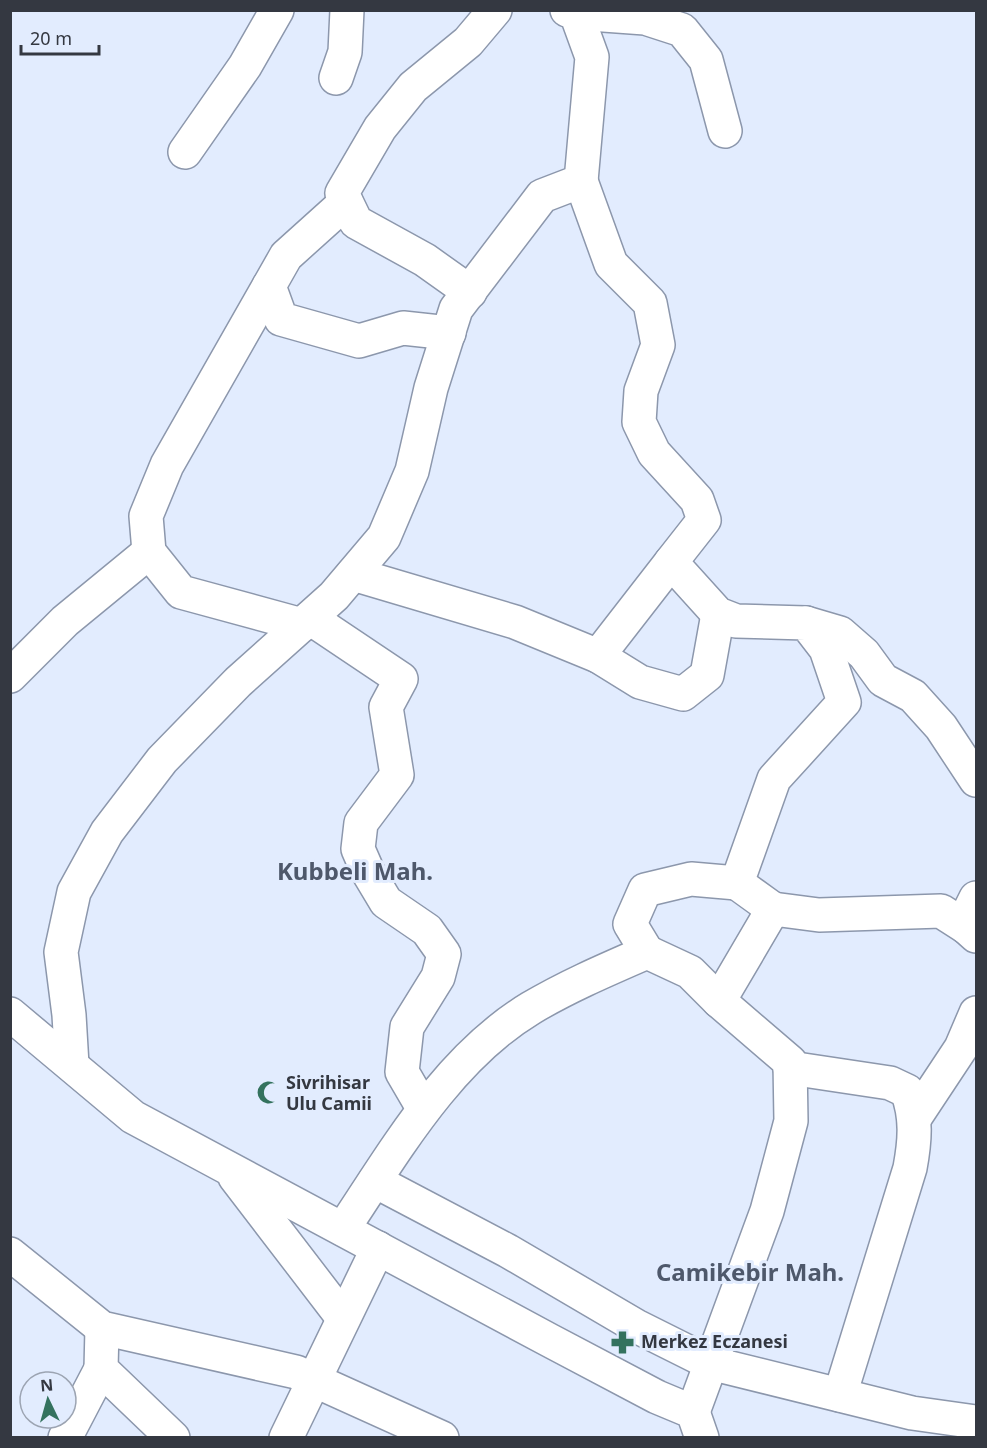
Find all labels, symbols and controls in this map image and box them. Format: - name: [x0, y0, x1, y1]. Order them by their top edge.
- scale bar: [21, 18, 99, 56]
- text: 20 m: [30, 26, 72, 50]
- district label: Kubbeli Mah.: [277, 854, 433, 887]
- place label: Sivrihisar Ulu Camii: [286, 1070, 372, 1115]
- mosque icon: Sivrihisar Ulu Camii: [255, 1080, 281, 1106]
- district label: Camikebir Mah.: [656, 1255, 844, 1288]
- pharmacy icon: Merkez Eczanesi: [610, 1329, 636, 1355]
- place label: Merkez Eczanesi: [641, 1329, 788, 1353]
- north arrow: [18, 1370, 78, 1430]
- text: N: [39, 1374, 54, 1397]

